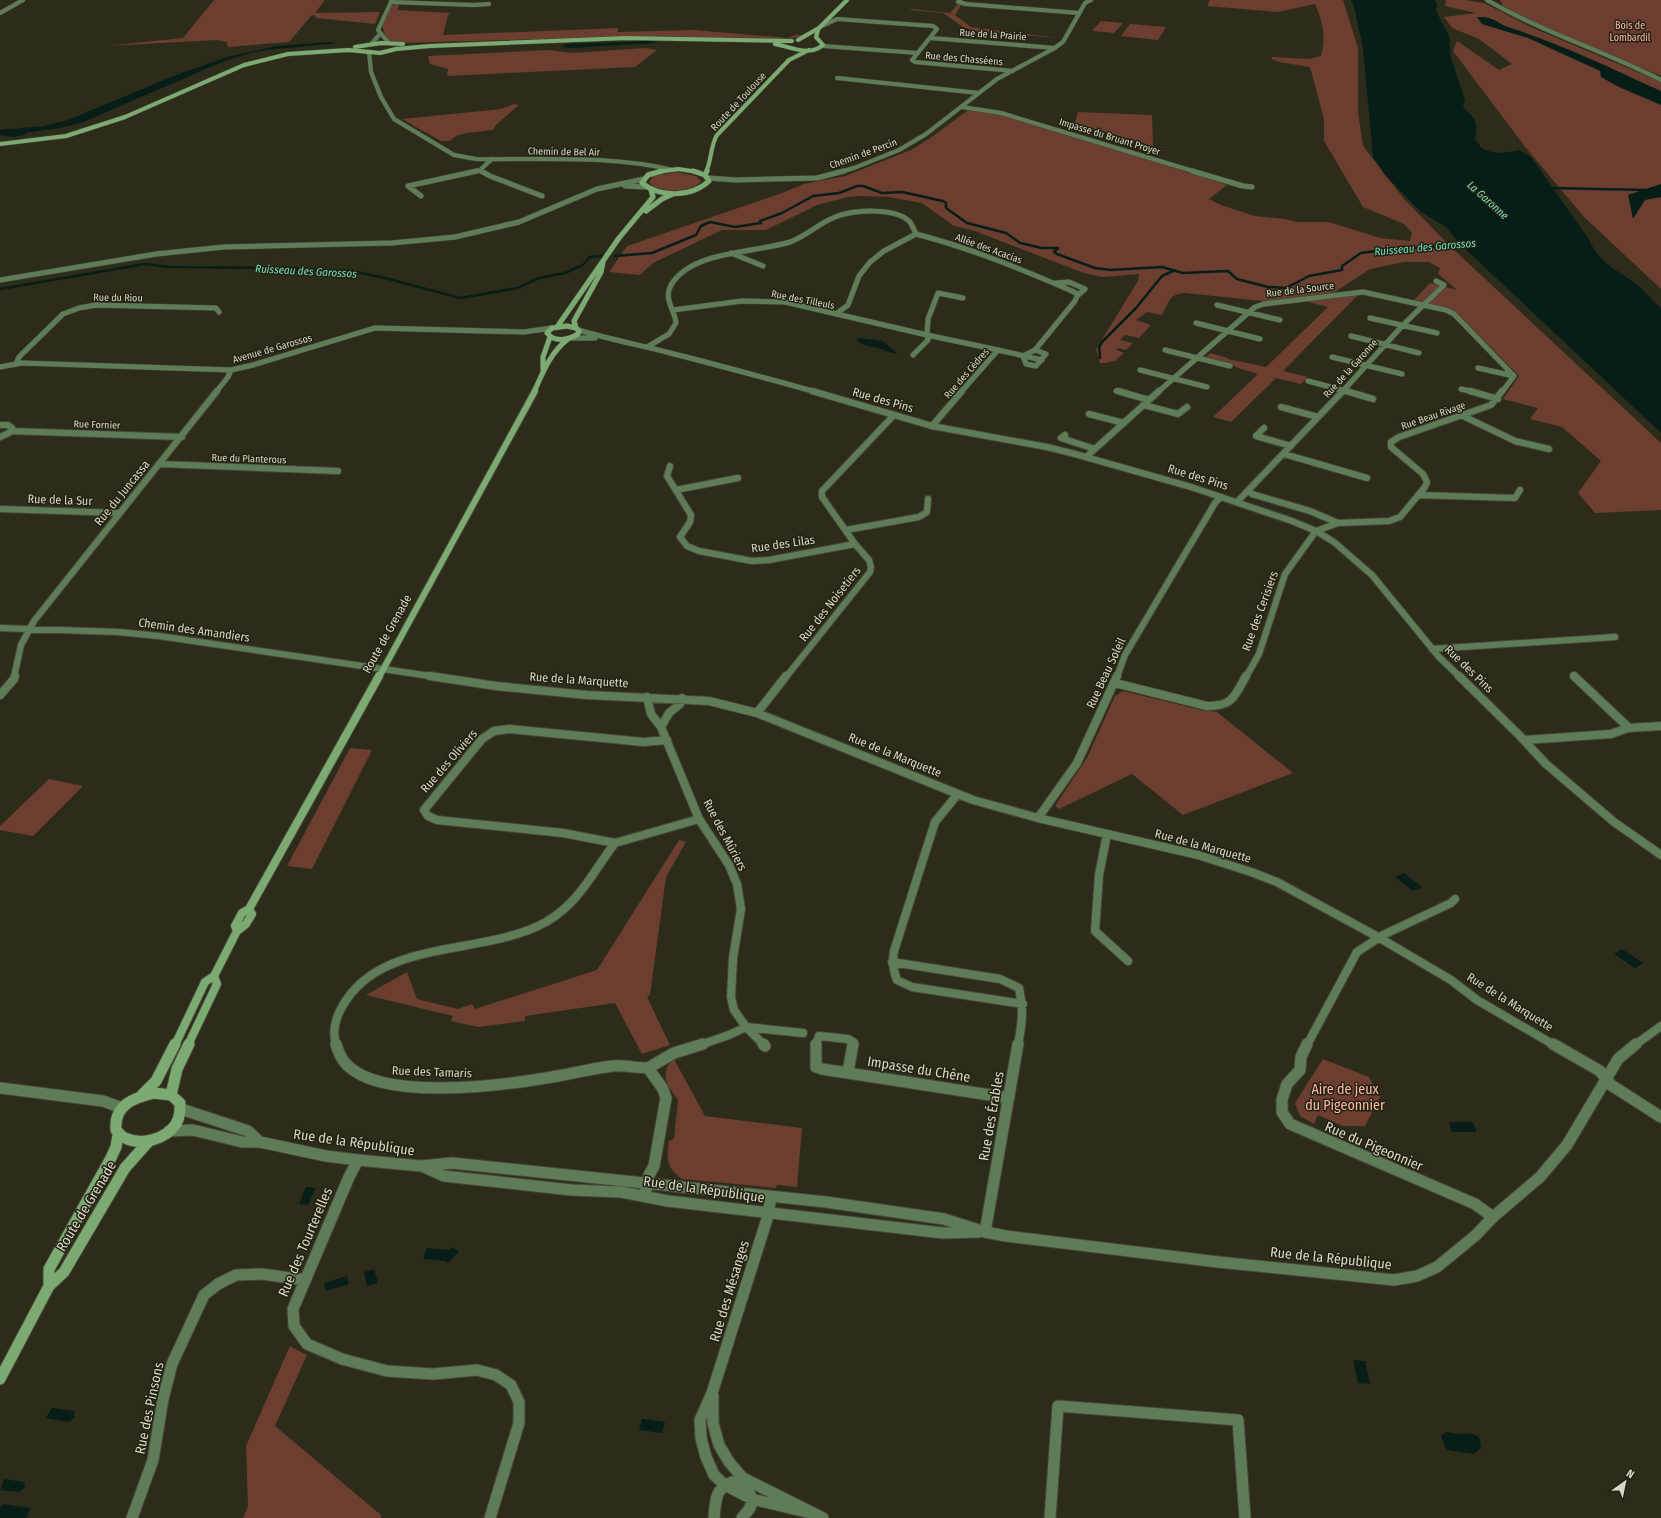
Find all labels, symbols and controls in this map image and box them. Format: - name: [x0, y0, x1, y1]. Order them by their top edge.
- park label: Bois de Lombardil: [1609, 20, 1651, 44]
- street label: Rue de la Prairie: [959, 27, 1027, 43]
- street label: Rue des Chasséens: [925, 50, 1003, 68]
- street label: Route de Toulouse: [709, 70, 769, 133]
- street label: Impasse du Bruant Proyer: [1058, 116, 1162, 158]
- street label: Chemin de Percin: [828, 136, 899, 172]
- street label: Chemin de Bel Air: [528, 145, 601, 159]
- water label: La Garonne: [1464, 179, 1511, 222]
- street label: Allée des Acacias: [954, 231, 1024, 267]
- water label: Ruisseau des Garossos: [1374, 237, 1477, 258]
- water label: Ruisseau des Garossos: [255, 262, 358, 281]
- street label: Rue de la Source: [1266, 280, 1335, 300]
- street label: Rue des Tilleuls: [770, 288, 836, 312]
- street label: Rue du Riou: [93, 292, 143, 304]
- street label: Avenue de Garossos: [231, 332, 313, 366]
- street label: Rue de la Garonne: [1321, 337, 1380, 401]
- street label: Rue des Cèdres: [942, 346, 992, 401]
- street label: Rue des Pins: [851, 385, 915, 415]
- street label: Rue Beau Rivage: [1400, 399, 1467, 433]
- street label: Rue Fornier: [73, 418, 121, 432]
- street label: Rue du Planterous: [211, 452, 287, 466]
- street label: Rue du Juncassa: [91, 458, 153, 528]
- street label: Rue des Pins: [1166, 461, 1230, 493]
- street label: Rue de la Sur: [27, 492, 94, 508]
- street label: Rue des Lilas: [750, 533, 816, 555]
- street label: Rue des Noisetiers: [796, 564, 864, 644]
- street label: Rue des Cerisiers: [1239, 569, 1281, 653]
- street label: Route de Grenade: [360, 592, 414, 676]
- street label: Chemin des Amandiers: [137, 615, 251, 645]
- street label: Rue Beau Soleil: [1084, 635, 1128, 711]
- street label: Rue des Pins: [1442, 642, 1496, 696]
- street label: Rue de la Marquette: [529, 670, 629, 690]
- street label: Rue des Oliviers: [418, 727, 480, 795]
- street label: Rue de la Marquette: [846, 730, 944, 780]
- street label: Rue des Mûriers: [700, 797, 750, 873]
- street label: Rue de la Marquette: [1153, 826, 1253, 866]
- street label: Rue de la Marquette: [1464, 970, 1556, 1034]
- street label: Impasse du Chêne: [866, 1053, 972, 1086]
- street label: Rue des Tamaris: [392, 1064, 472, 1080]
- street label: Rue des Érables: [974, 1070, 1008, 1162]
- park label: Aire de jeux du Pigeonnier: [1305, 1081, 1385, 1114]
- street label: Rue du Pigeonnier: [1322, 1118, 1425, 1175]
- street label: Rue de la République: [292, 1126, 416, 1159]
- street label: Route de Grenade: [53, 1158, 120, 1255]
- street label: Rue de la République: [642, 1173, 766, 1206]
- street label: Rue des Tourterelles: [275, 1185, 336, 1299]
- street label: Rue des Mésanges: [706, 1238, 753, 1344]
- street label: Rue de la République: [1269, 1244, 1393, 1273]
- street label: Rue des Pinsons: [131, 1360, 168, 1456]
- north arrow: [1605, 1462, 1645, 1502]
- text: N: [1624, 1467, 1636, 1481]

